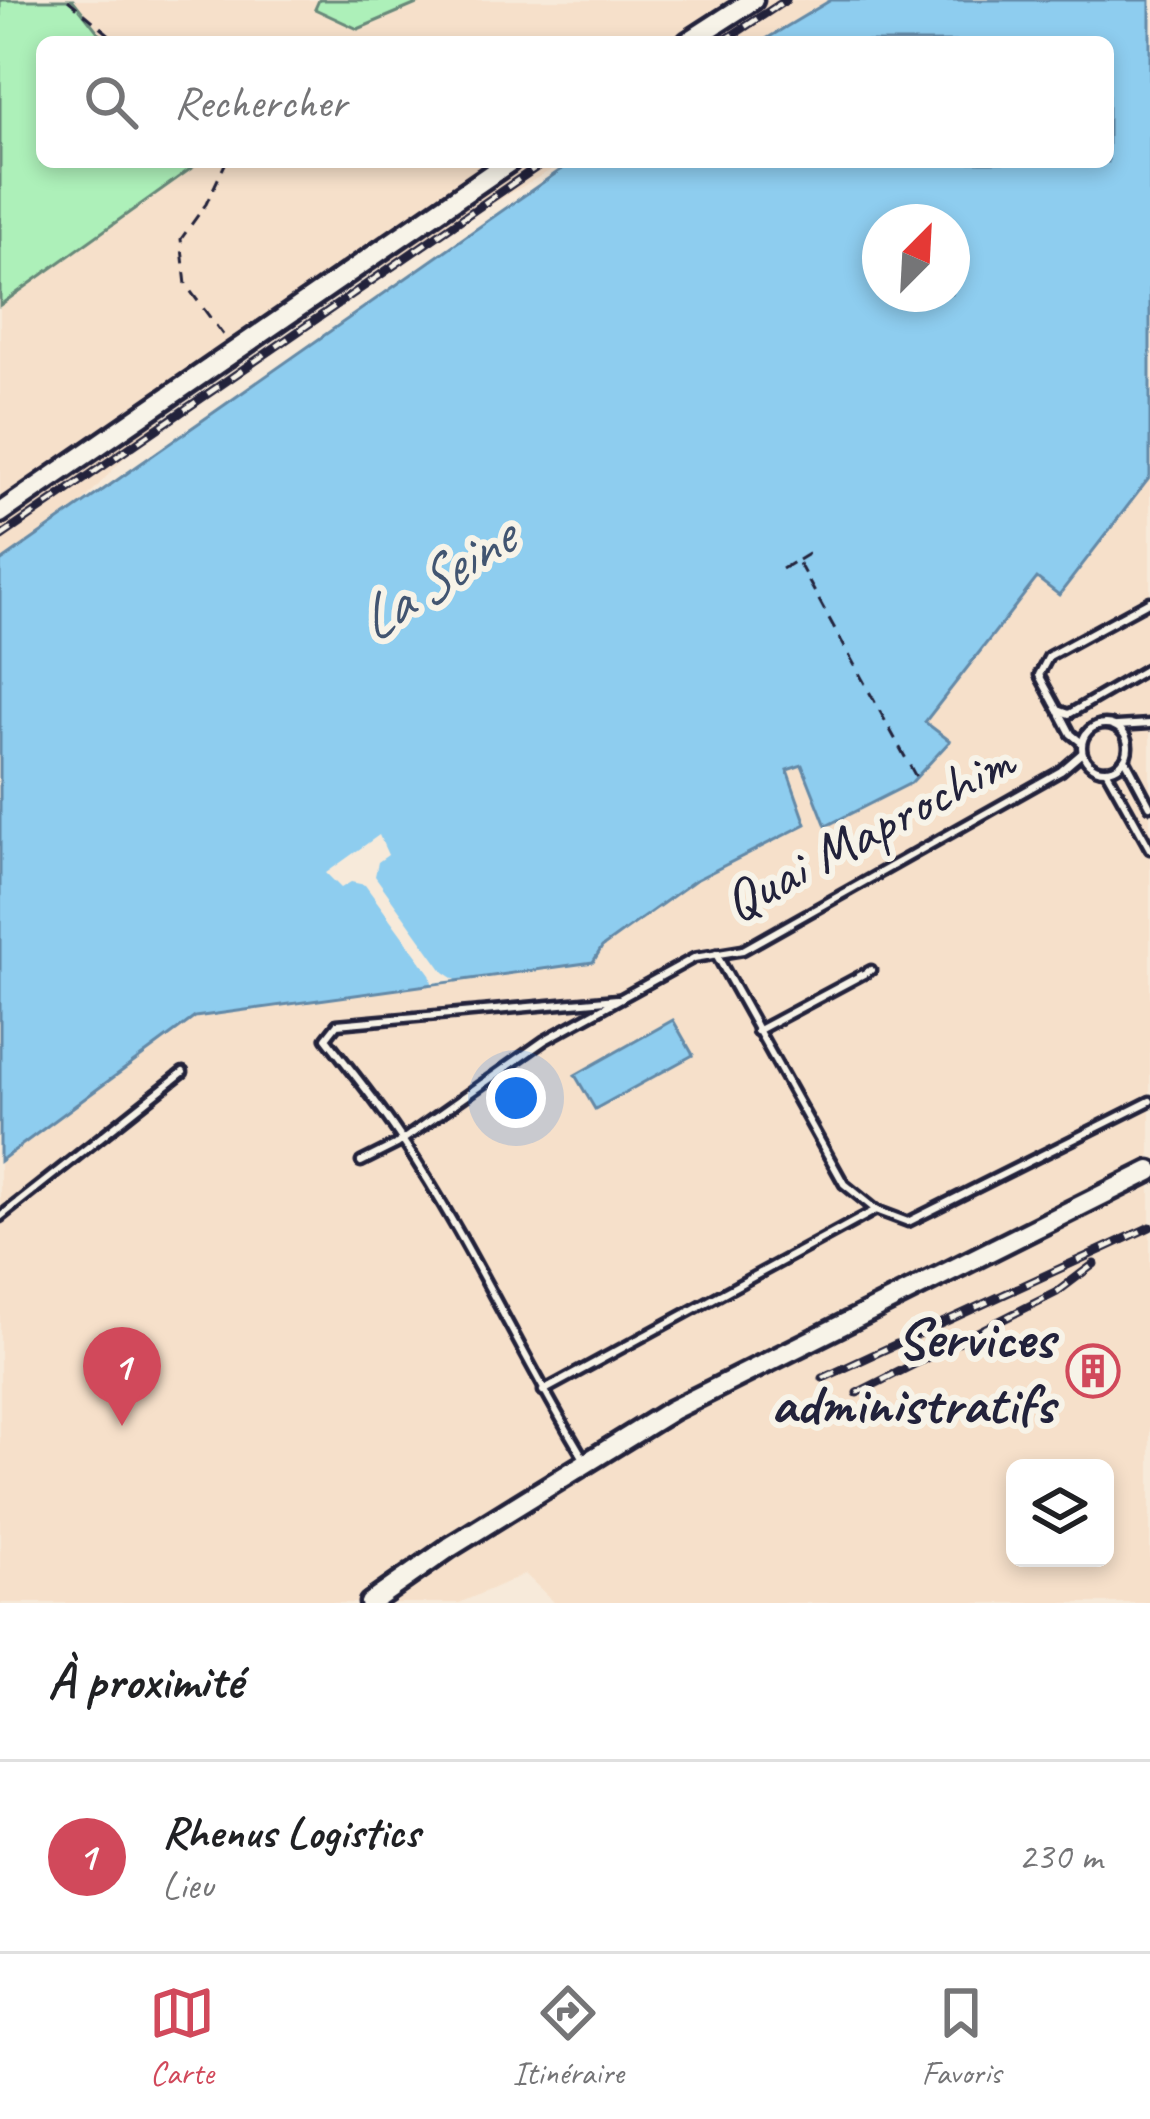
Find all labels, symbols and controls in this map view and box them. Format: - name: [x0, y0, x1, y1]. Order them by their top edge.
- search box: [36, 36, 1114, 168]
- icon: search: [78, 69, 144, 135]
- text: Rechercher: [174, 74, 347, 131]
- north arrow: [862, 204, 970, 312]
- water label: La Seine: [342, 495, 535, 658]
- street label: Quai Maprochim: [711, 723, 1028, 938]
- your location: [486, 1068, 546, 1128]
- place label: Services administratifs: [770, 1302, 1059, 1440]
- pin: 1: [83, 1327, 161, 1426]
- building icon: Services administratifs: [1065, 1343, 1121, 1399]
- map controls: [1006, 1459, 1114, 1567]
- button: layers: [1006, 1459, 1114, 1567]
- text: À proximité: [48, 1649, 242, 1713]
- text: Rhenus Logistics: [162, 1804, 419, 1861]
- text: 1: [78, 1832, 96, 1881]
- text: 230 m: [1018, 1832, 1102, 1881]
- text: Lieu: [162, 1861, 213, 1910]
- tab: Carte: [149, 1980, 215, 2094]
- tab: Itinéraire: [513, 1980, 624, 2094]
- tab: Favoris: [922, 1980, 1001, 2094]

